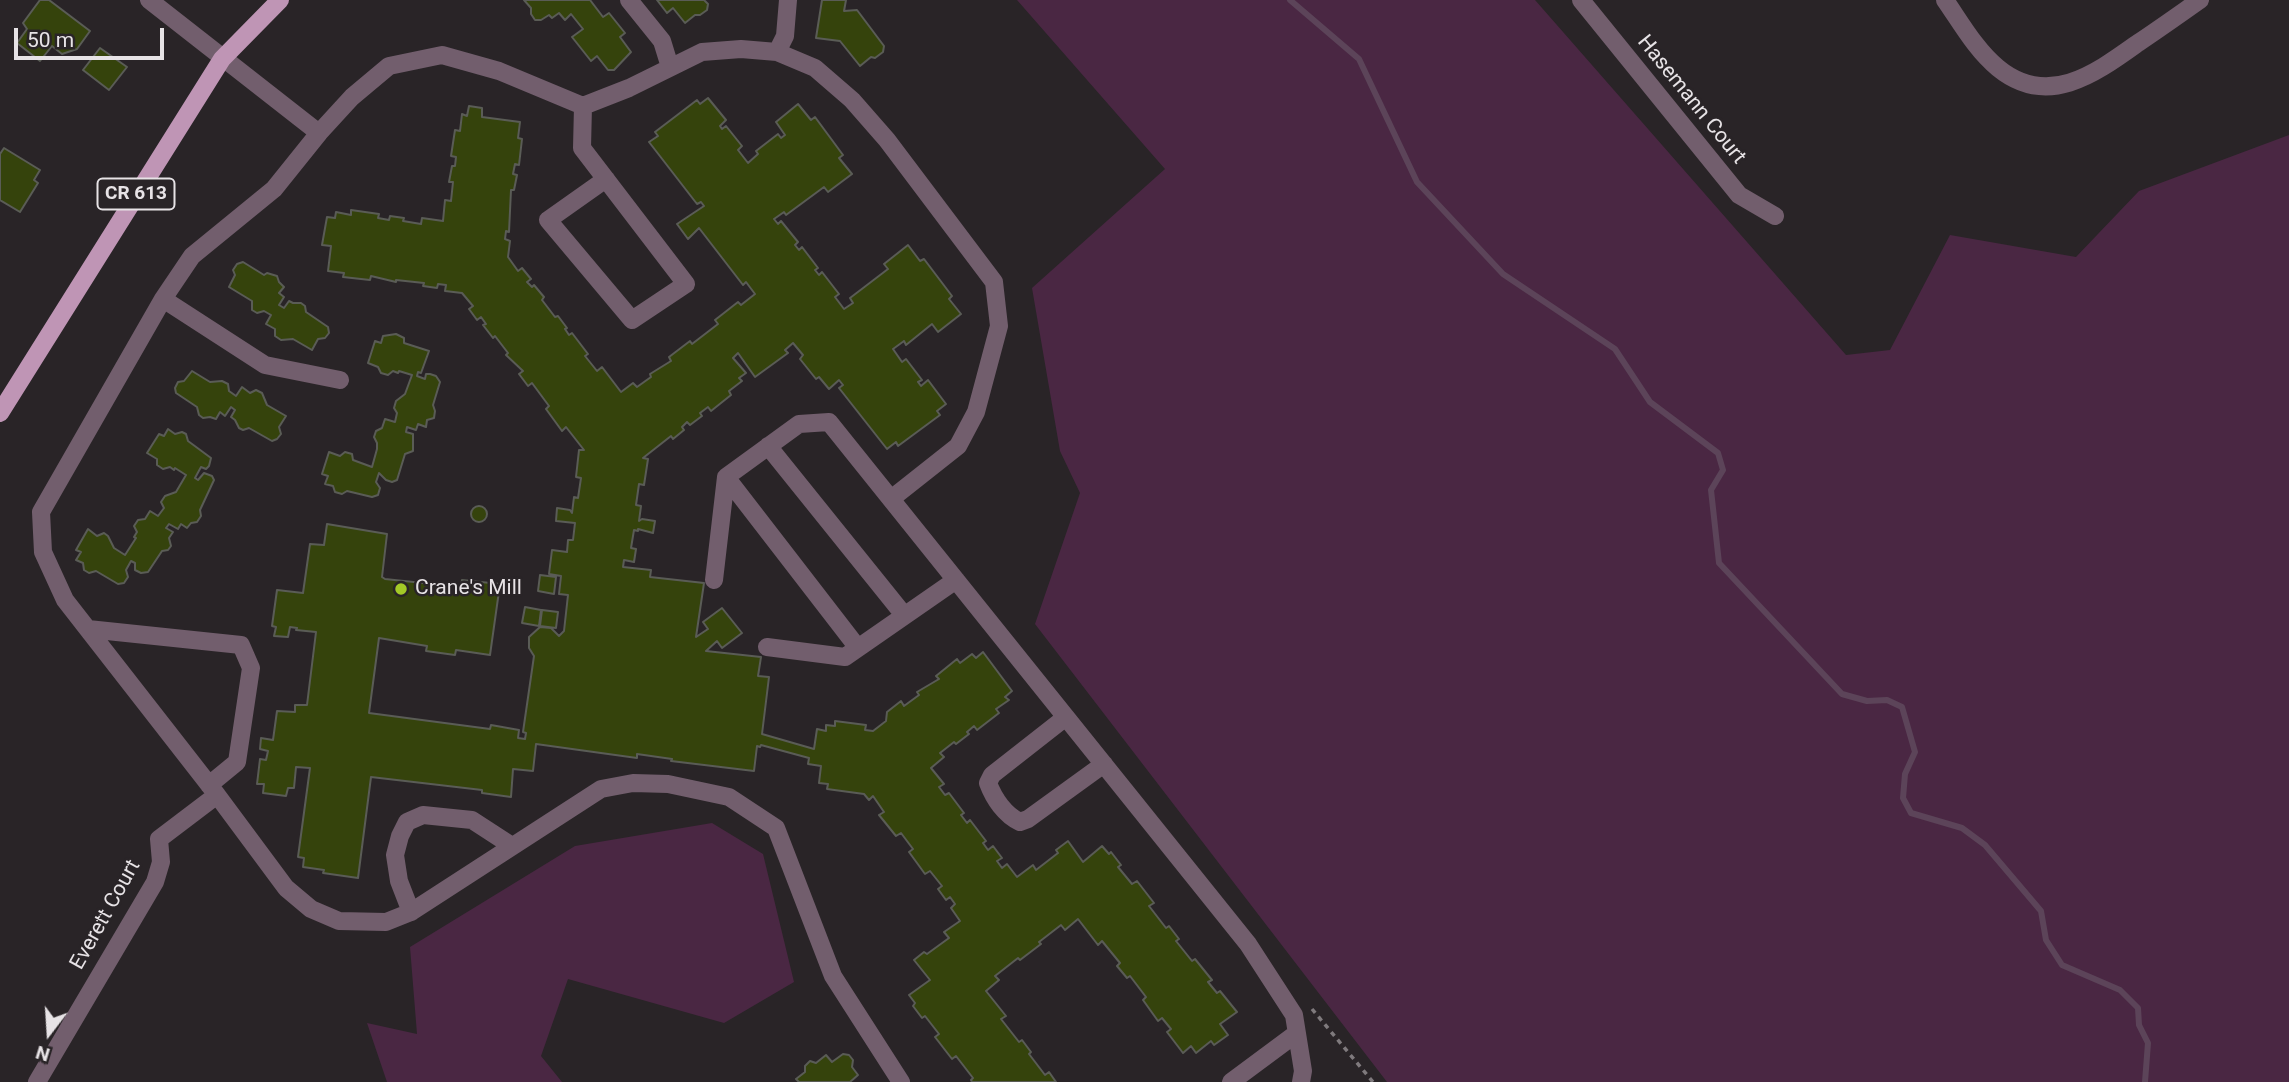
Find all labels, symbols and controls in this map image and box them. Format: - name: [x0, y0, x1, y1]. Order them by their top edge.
- scale bar: [18, 14, 168, 58]
- text: 50 m: [27, 28, 74, 52]
- street label: Hasemann Court: [1631, 31, 1751, 169]
- road number: CR 613: [97, 178, 174, 210]
- place label: Crane's Mill: [415, 576, 522, 602]
- marker: Crane's Mill: [393, 581, 409, 597]
- street label: Everett Court: [66, 856, 146, 974]
- north arrow: [14, 998, 84, 1068]
- text: N: [33, 1041, 52, 1067]

